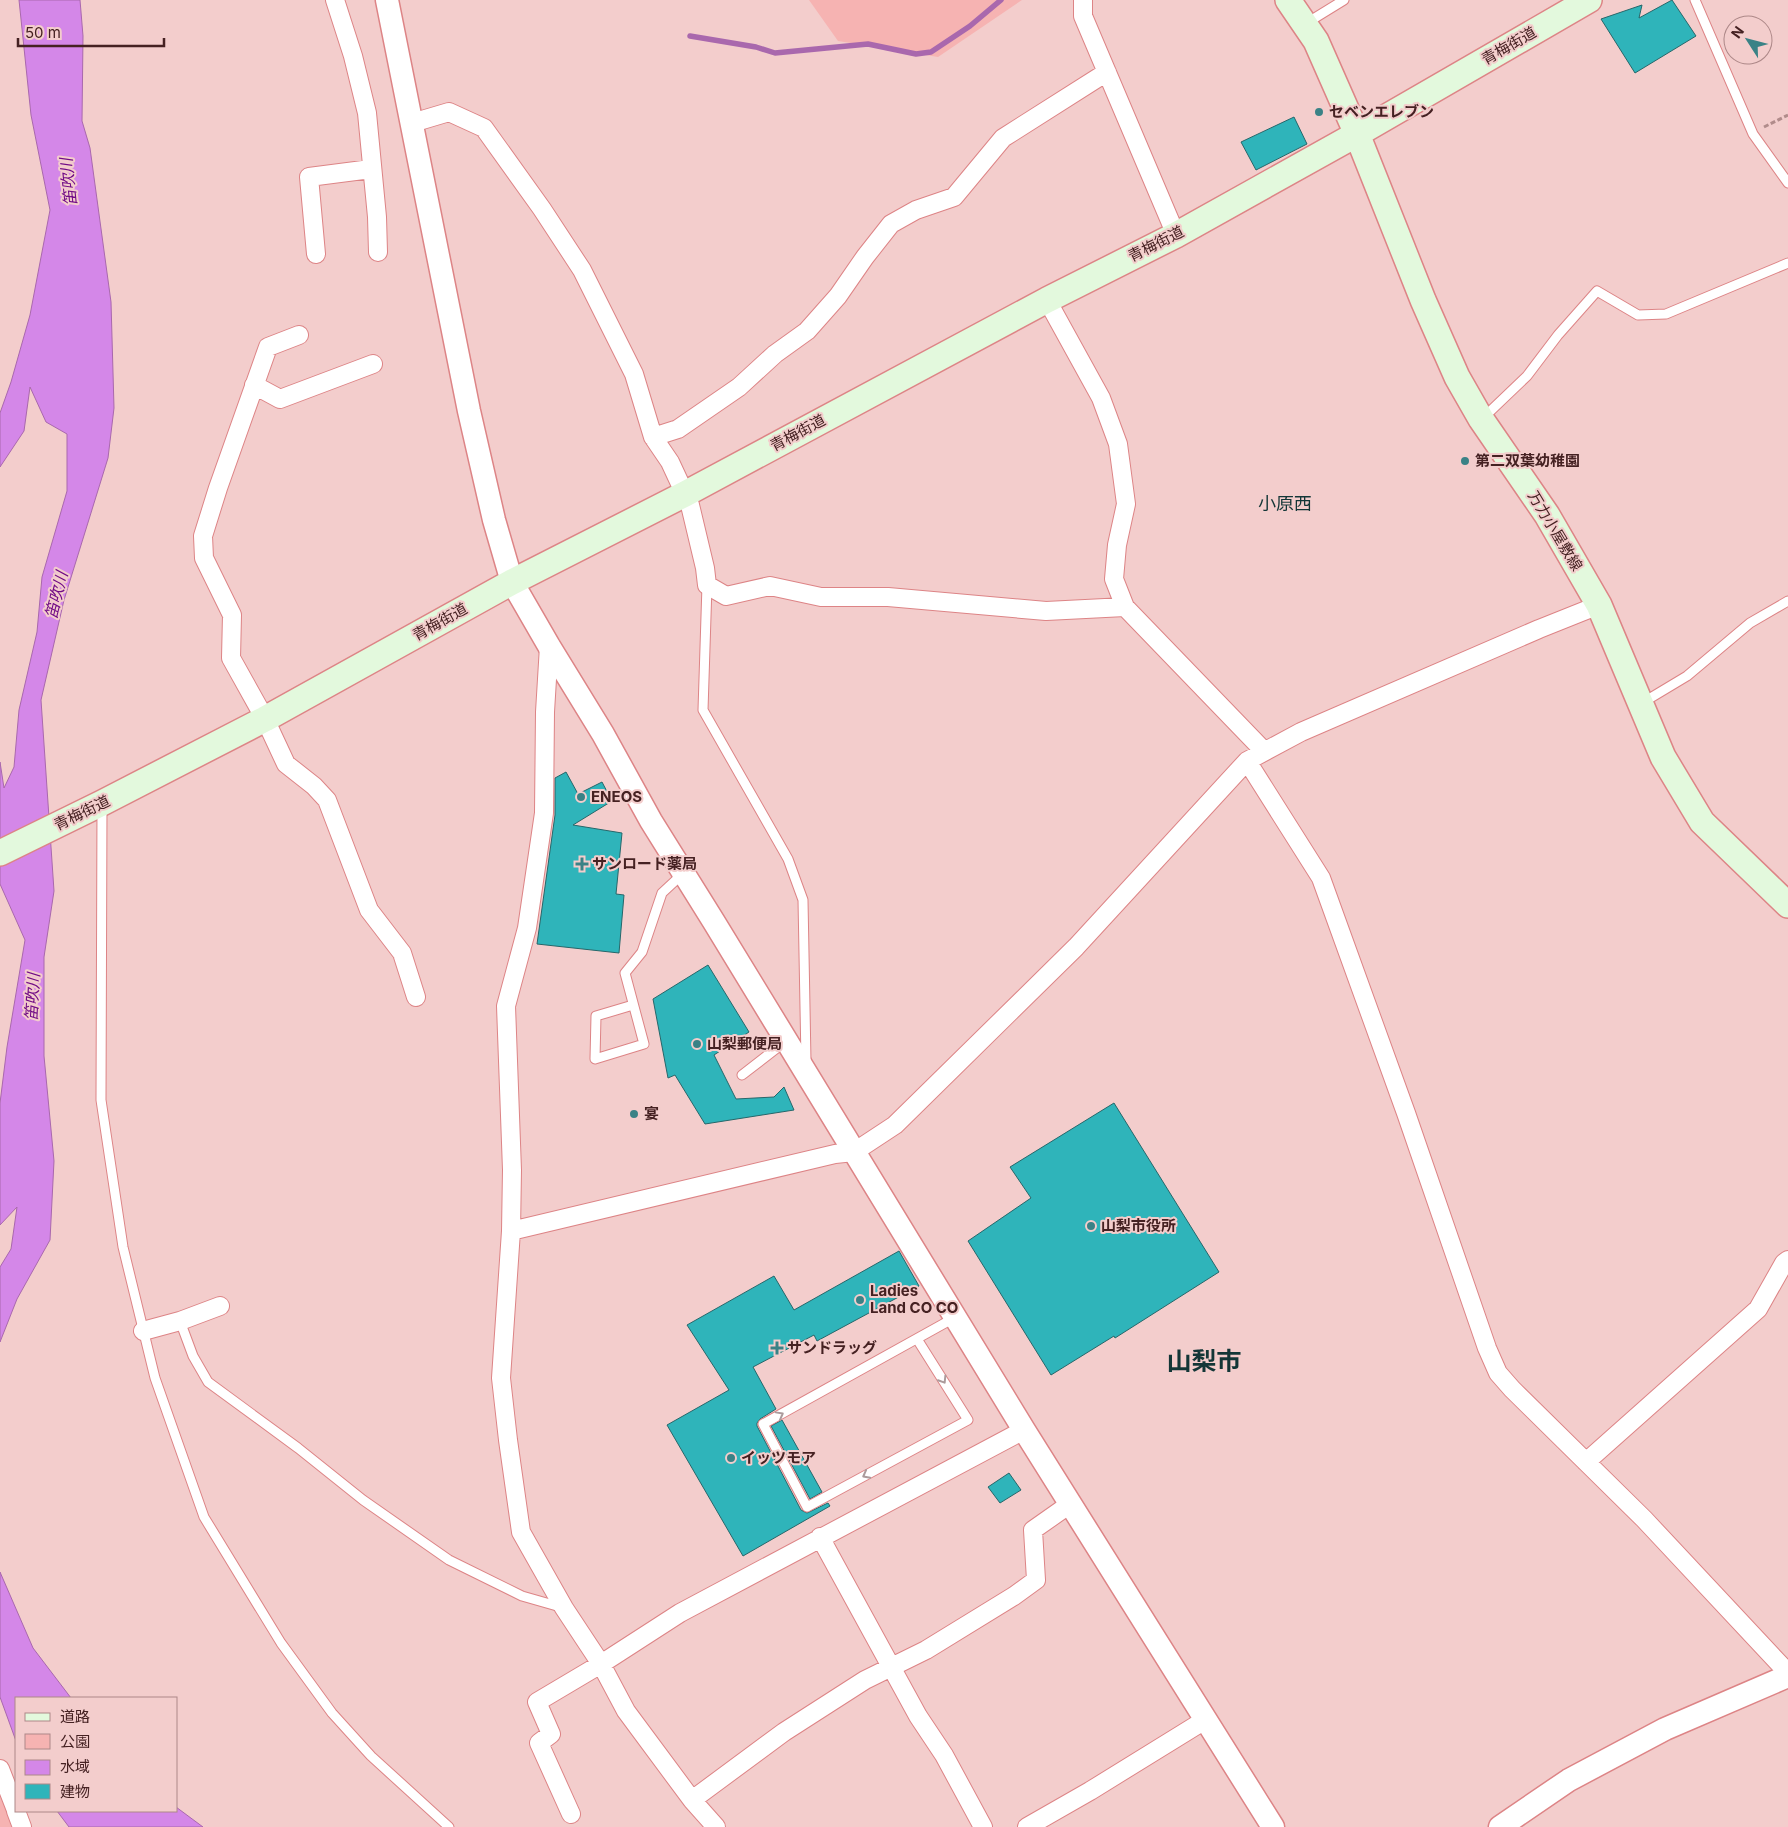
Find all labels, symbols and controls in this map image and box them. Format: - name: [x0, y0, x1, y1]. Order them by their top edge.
- scale bar: [18, 15, 164, 47]
- north arrow: [1723, 15, 1773, 65]
- street label: 青梅街道: [1478, 22, 1539, 69]
- text: 50 m: [25, 23, 61, 42]
- text: N: [1727, 23, 1747, 41]
- place label: セベンエレブン: [1329, 102, 1434, 121]
- marker: セベンエレブン: [1313, 106, 1325, 118]
- water label: 笛吹川: [55, 155, 80, 207]
- street label: 青梅街道: [1125, 221, 1187, 266]
- street label: 青梅街道: [767, 410, 829, 455]
- place label: 第二双葉幼稚園: [1475, 451, 1580, 470]
- marker: 第二双葉幼稚園: [1459, 455, 1471, 467]
- street label: 万力小屋敷線: [1524, 487, 1587, 574]
- district label: 小原西: [1258, 493, 1312, 514]
- water label: 笛吹川: [40, 567, 72, 621]
- street label: 青梅街道: [409, 599, 471, 644]
- place label: ENEOS: [591, 787, 642, 806]
- street label: 青梅街道: [51, 791, 113, 834]
- marker: ENEOS: [575, 791, 587, 803]
- place label: サンロード薬局: [592, 854, 697, 873]
- marker: サンロード薬局: [576, 858, 588, 870]
- water label: 笛吹川: [21, 971, 43, 1021]
- place label: 山梨郵便局: [707, 1034, 782, 1053]
- marker: 山梨郵便局: [691, 1038, 703, 1050]
- place label: 宴: [644, 1104, 659, 1123]
- marker: 宴: [628, 1108, 640, 1120]
- place label: 山梨市役所: [1101, 1216, 1176, 1235]
- marker: 山梨市役所: [1085, 1220, 1097, 1232]
- place label: Ladies Land CO CO: [870, 1281, 958, 1317]
- marker: Ladies Land CO CO: [854, 1294, 866, 1306]
- place label: サンドラッグ: [787, 1338, 877, 1357]
- marker: サンドラッグ: [771, 1342, 783, 1354]
- district label: 山梨市: [1166, 1346, 1242, 1376]
- one-way arrow: [937, 1375, 946, 1384]
- one-way arrow: [775, 1411, 784, 1421]
- place label: イッツモア: [741, 1448, 816, 1467]
- marker: イッツモア: [725, 1452, 737, 1464]
- one-way arrow: [862, 1469, 871, 1479]
- legend: [15, 1697, 178, 1812]
- text: 道路: [60, 1707, 90, 1726]
- text: 公園: [60, 1732, 90, 1751]
- text: 水域: [60, 1757, 90, 1776]
- text: 建物: [60, 1782, 90, 1801]

